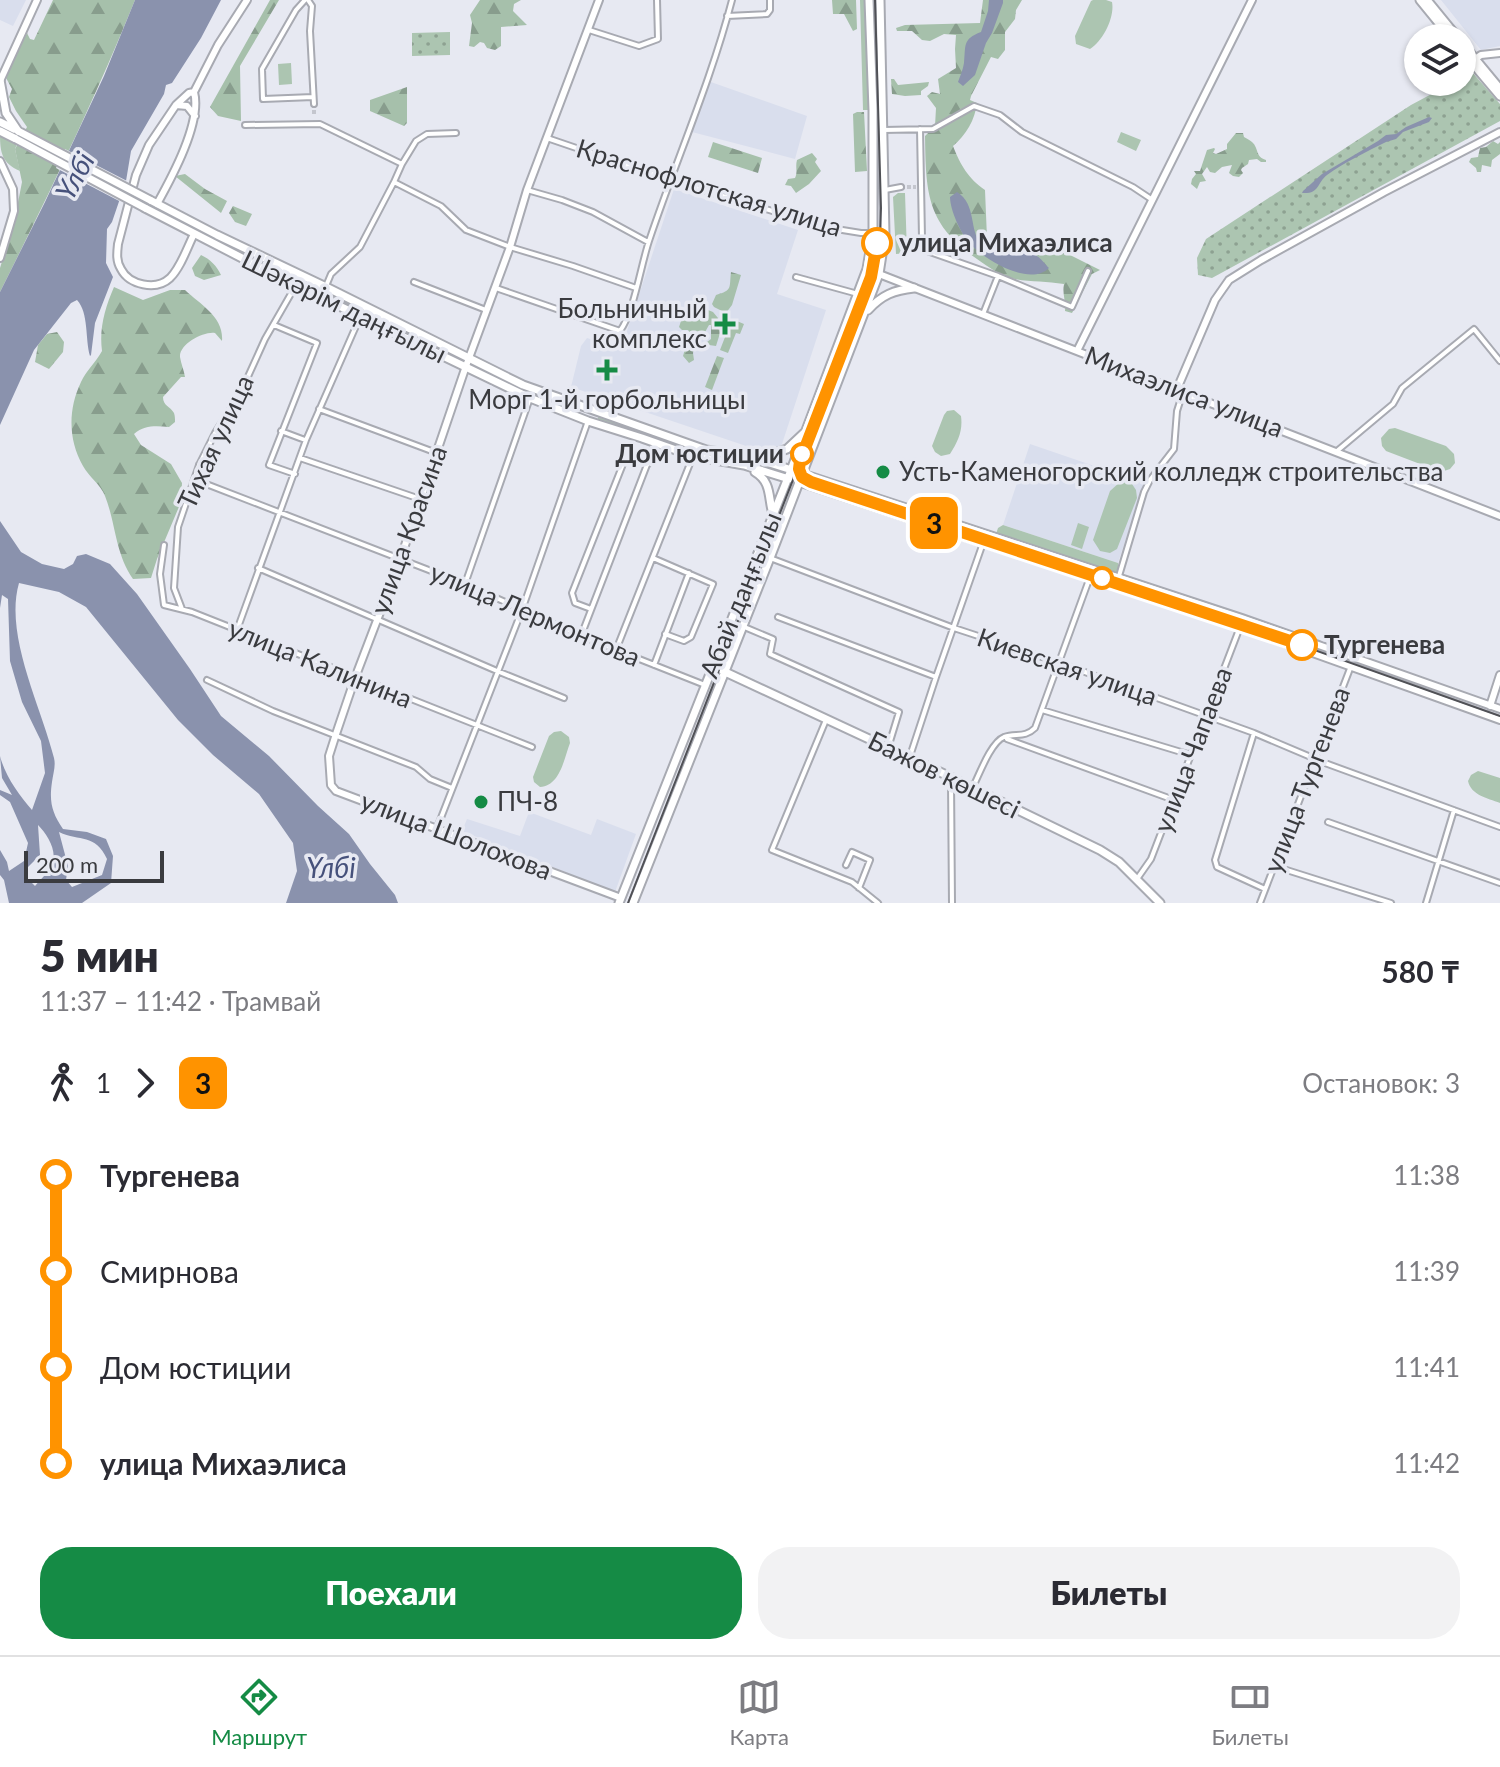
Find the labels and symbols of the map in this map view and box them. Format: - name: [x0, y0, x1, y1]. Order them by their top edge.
- street label: Краснофлотская улица: [573, 131, 846, 243]
- water label: Үлбі: [47, 145, 101, 205]
- place label: улица Михаэлиса: [899, 226, 1113, 258]
- marker: улица Михаэлиса: [862, 228, 892, 258]
- street label: Шәкәрім даңғылы: [237, 243, 452, 369]
- place label: Больничный комплекс: [558, 292, 707, 354]
- marker: Больничный комплекс: [714, 313, 736, 335]
- street label: Михаэлиса улица: [1081, 338, 1288, 444]
- marker: Морг 1-й горбольницы: [596, 359, 618, 381]
- street label: Тихая улица: [170, 370, 260, 514]
- place label: Морг 1-й горбольницы: [468, 383, 746, 415]
- place label: Дом юстиции: [615, 437, 784, 469]
- street label: улица Красина: [363, 441, 453, 618]
- marker: Дом юстиции: [791, 443, 813, 465]
- place label: Усть-Каменогорский колледж строительства: [899, 455, 1444, 487]
- marker: Усть-Каменогорский колледж строительства: [874, 463, 892, 481]
- line badge: 3: [908, 497, 960, 549]
- street label: Абай даңғылы: [692, 507, 788, 682]
- street label: улица Лермонтова: [425, 555, 645, 673]
- unlabelled marker: [1091, 567, 1113, 589]
- street label: улица Калинина: [224, 612, 417, 714]
- street label: Киевская улица: [973, 620, 1161, 712]
- place label: Тургенева: [1324, 628, 1445, 660]
- marker: Тургенева: [1287, 630, 1317, 660]
- street label: улица Чапаева: [1146, 662, 1238, 837]
- street label: улица Тургенева: [1256, 682, 1356, 877]
- street label: Бажов көшесі: [863, 724, 1025, 825]
- street label: улица Шолохова: [356, 784, 556, 886]
- place label: ПЧ-8: [497, 785, 558, 817]
- marker: ПЧ-8: [472, 793, 490, 811]
- scale bar: [24, 847, 164, 883]
- water label: Үлбі: [306, 850, 356, 884]

